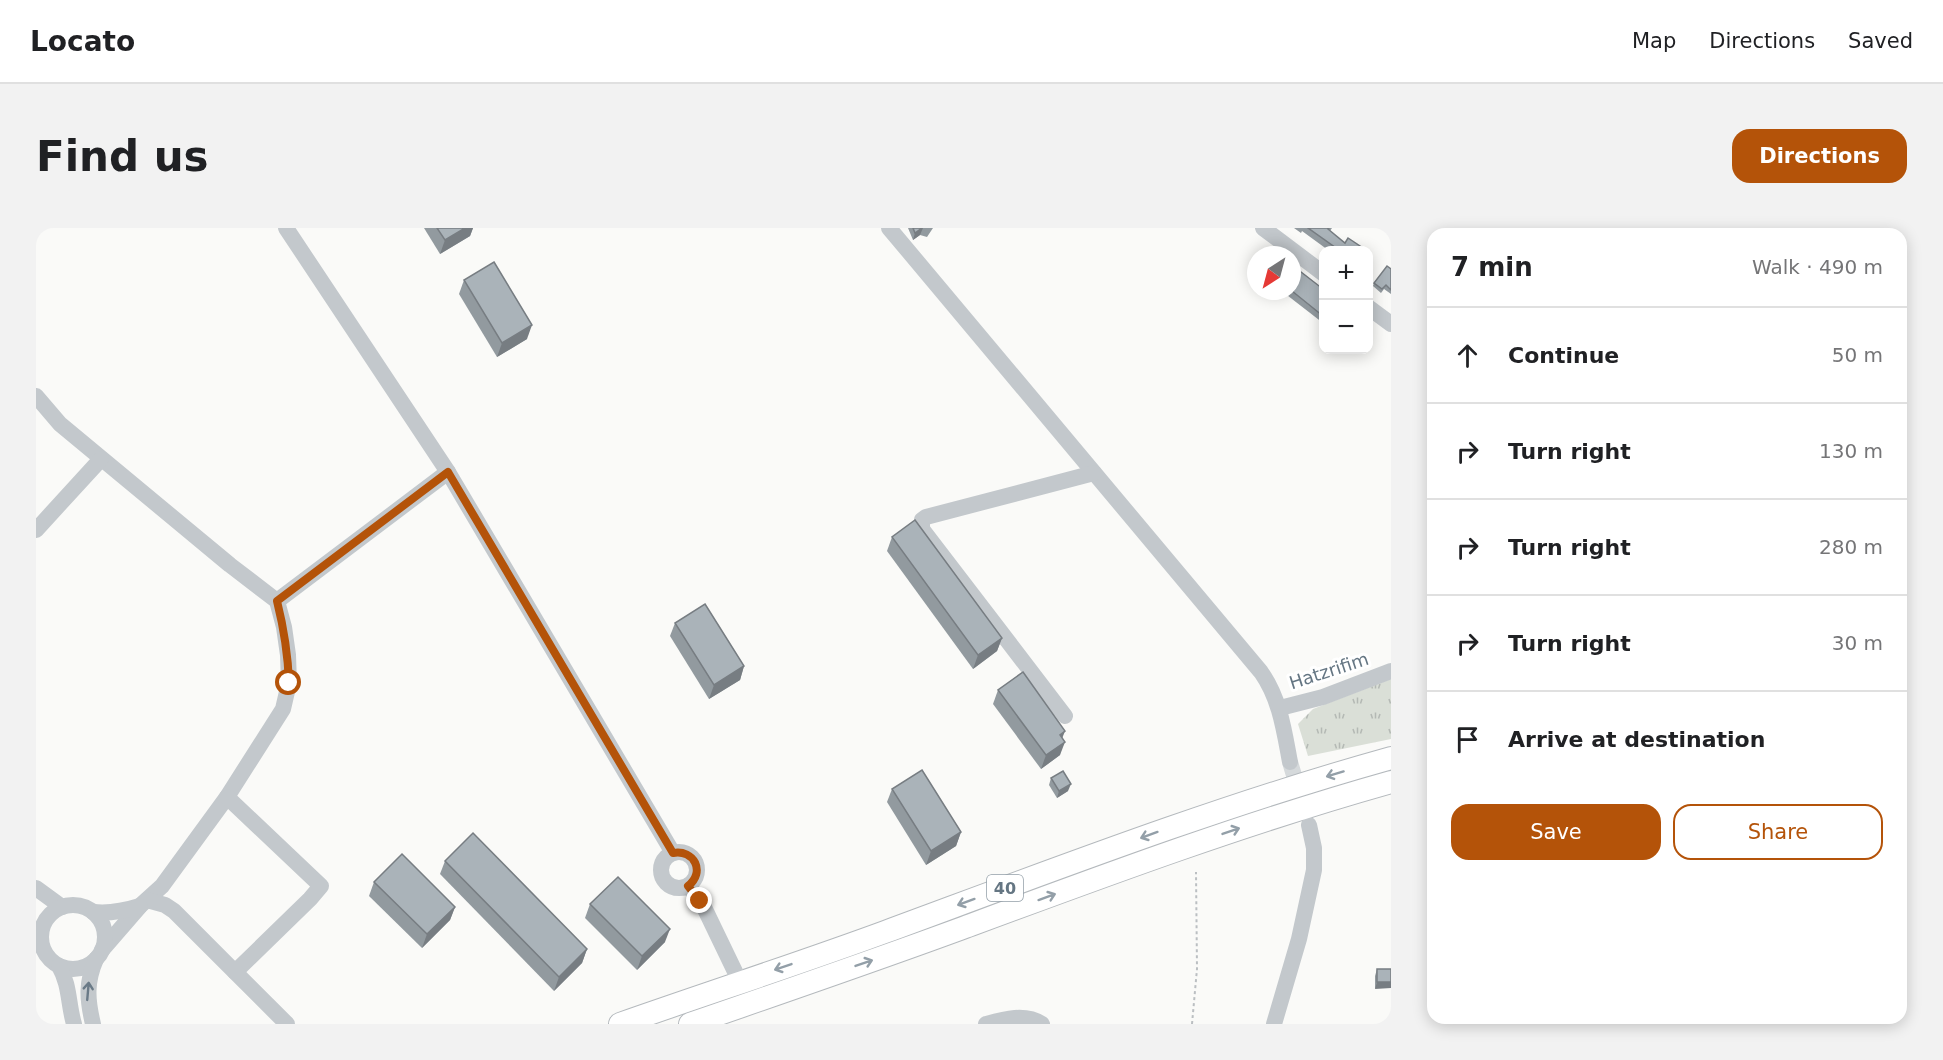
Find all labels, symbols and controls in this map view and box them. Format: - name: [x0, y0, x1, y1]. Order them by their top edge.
- text: Locato: [30, 25, 135, 58]
- text: Map: [1632, 29, 1676, 53]
- text: Directions: [1709, 29, 1815, 53]
- text: Saved: [1848, 29, 1913, 53]
- button: Directions: [1732, 129, 1907, 183]
- text: Find us: [36, 132, 209, 181]
- north arrow: [1247, 246, 1301, 300]
- map controls: [1319, 246, 1373, 354]
- button: +: [1319, 246, 1373, 300]
- text: 7 min: [1451, 252, 1533, 282]
- text: Walk · 490 m: [1752, 255, 1883, 279]
- button: −: [1319, 300, 1373, 354]
- icon: ahead: [1451, 339, 1484, 372]
- text: Continue: [1508, 343, 1619, 368]
- text: 50 m: [1832, 343, 1883, 367]
- icon: right: [1451, 435, 1484, 468]
- text: Turn right: [1508, 439, 1631, 464]
- text: 130 m: [1819, 439, 1883, 463]
- icon: right: [1451, 531, 1484, 564]
- text: Turn right: [1508, 535, 1631, 560]
- text: 280 m: [1819, 535, 1883, 559]
- icon: right: [1451, 627, 1484, 660]
- text: Turn right: [1508, 631, 1631, 656]
- text: 30 m: [1832, 631, 1883, 655]
- street label: Hatzrifim: [1286, 648, 1371, 693]
- route start: [275, 669, 301, 695]
- icon: arrive: [1451, 723, 1484, 756]
- text: Arrive at destination: [1508, 727, 1765, 752]
- one-way arrow: [1326, 769, 1345, 780]
- button: Save: [1451, 804, 1661, 860]
- button: Share: [1673, 804, 1883, 860]
- one-way arrow: [1221, 825, 1240, 836]
- one-way arrow: [1141, 830, 1159, 841]
- road number: 40: [987, 875, 1023, 901]
- route end: [686, 887, 712, 913]
- one-way arrow: [1037, 890, 1056, 901]
- one-way arrow: [958, 897, 976, 908]
- one-way arrow: [854, 957, 873, 968]
- one-way arrow: [774, 963, 793, 974]
- one-way arrow: [83, 981, 94, 1001]

